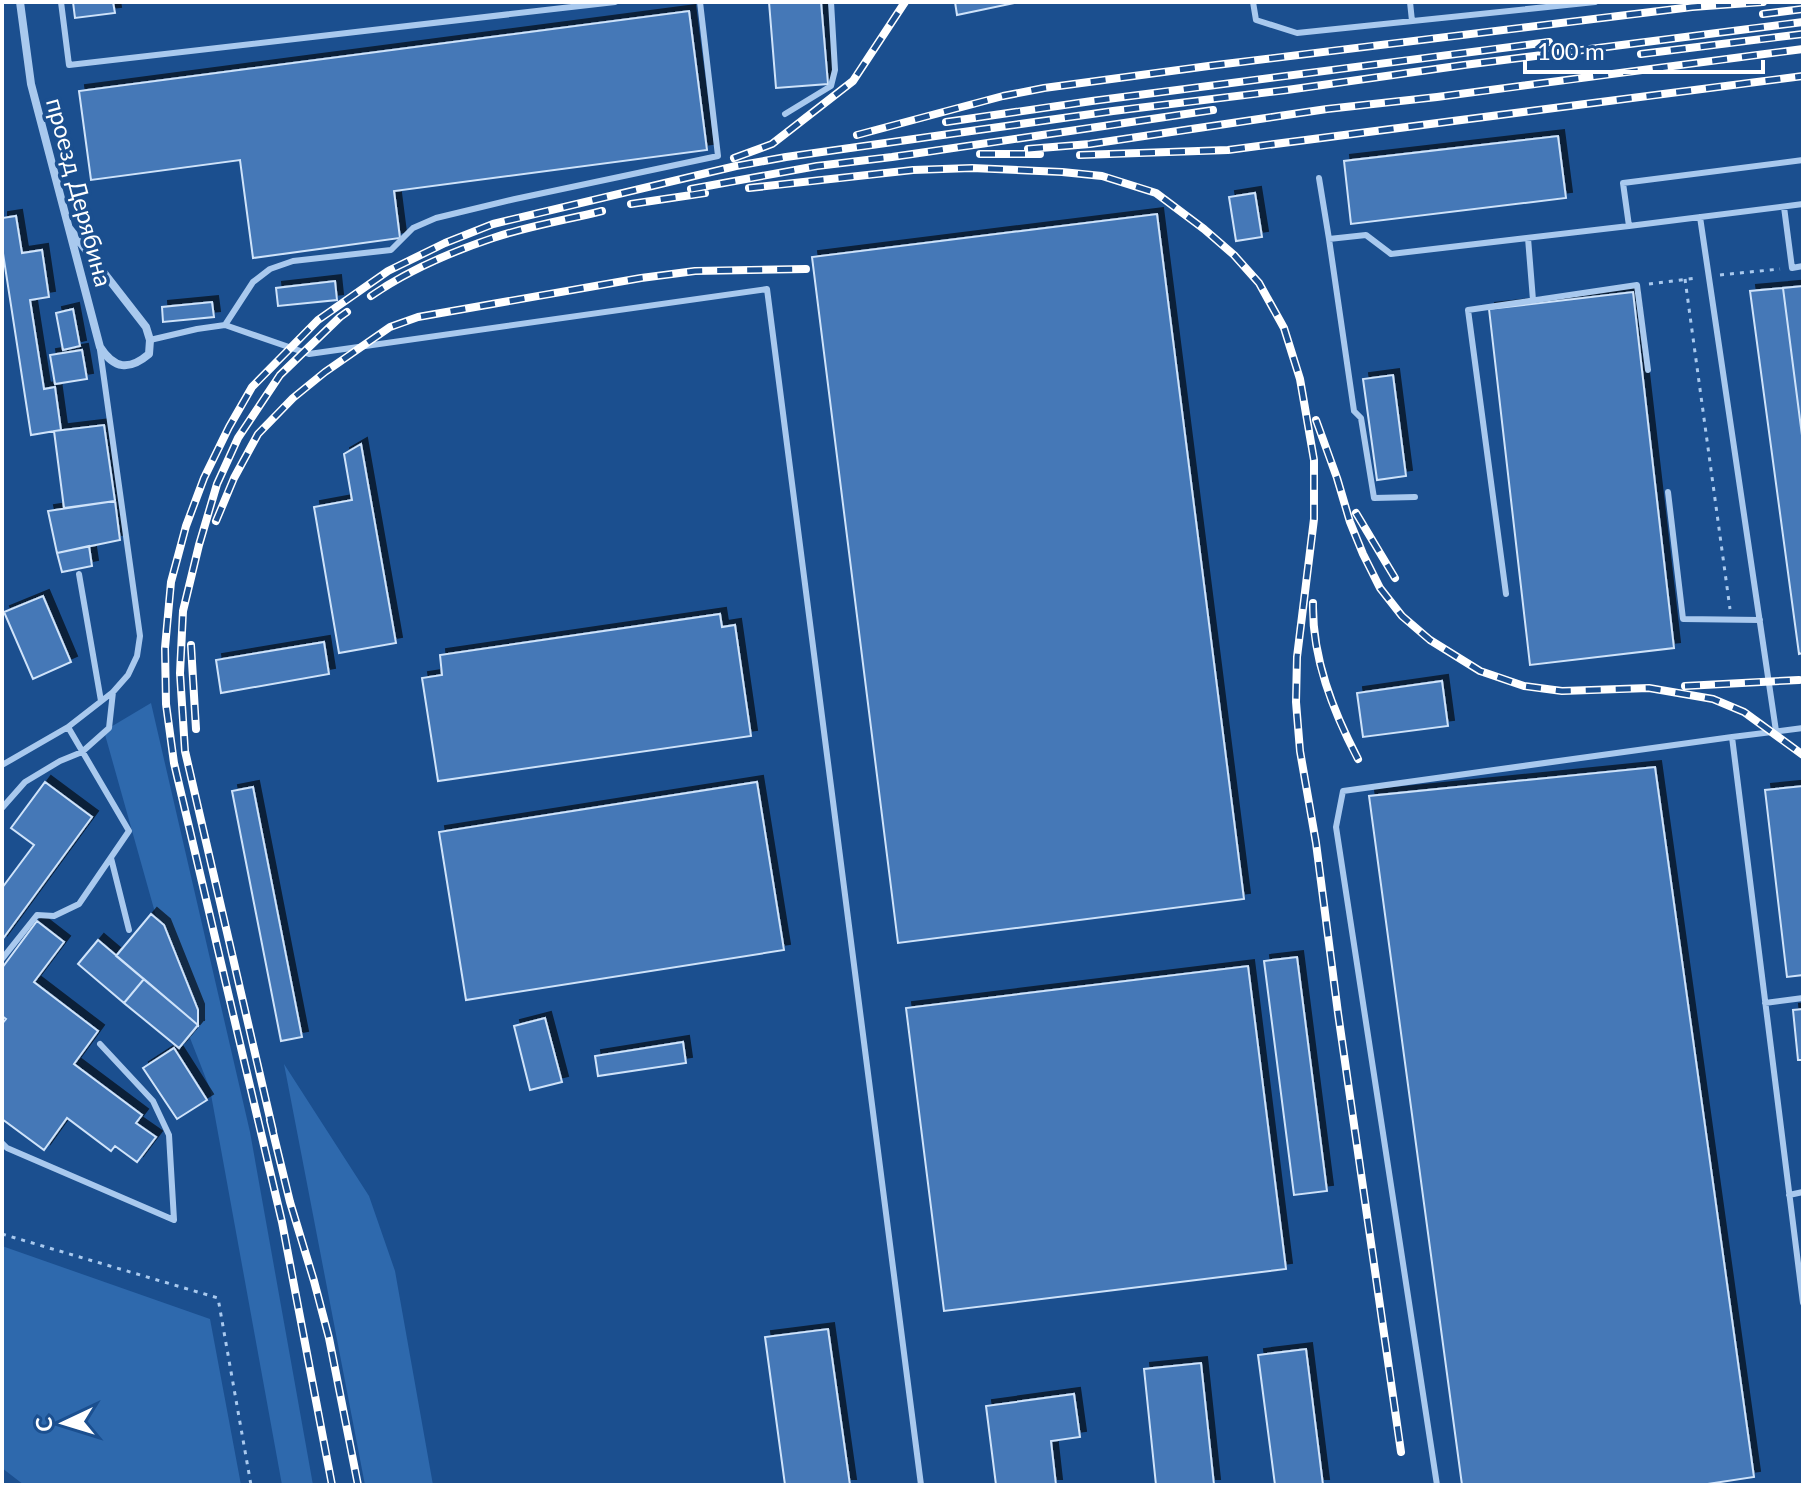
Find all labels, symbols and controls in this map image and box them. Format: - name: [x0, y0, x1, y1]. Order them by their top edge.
- scale bar: [1525, 24, 1763, 74]
- text: 100 m: [1537, 36, 1605, 65]
- street label: проезд Дерябина: [41, 94, 119, 290]
- north arrow: [24, 1383, 104, 1463]
- text: С: [30, 1416, 58, 1433]

